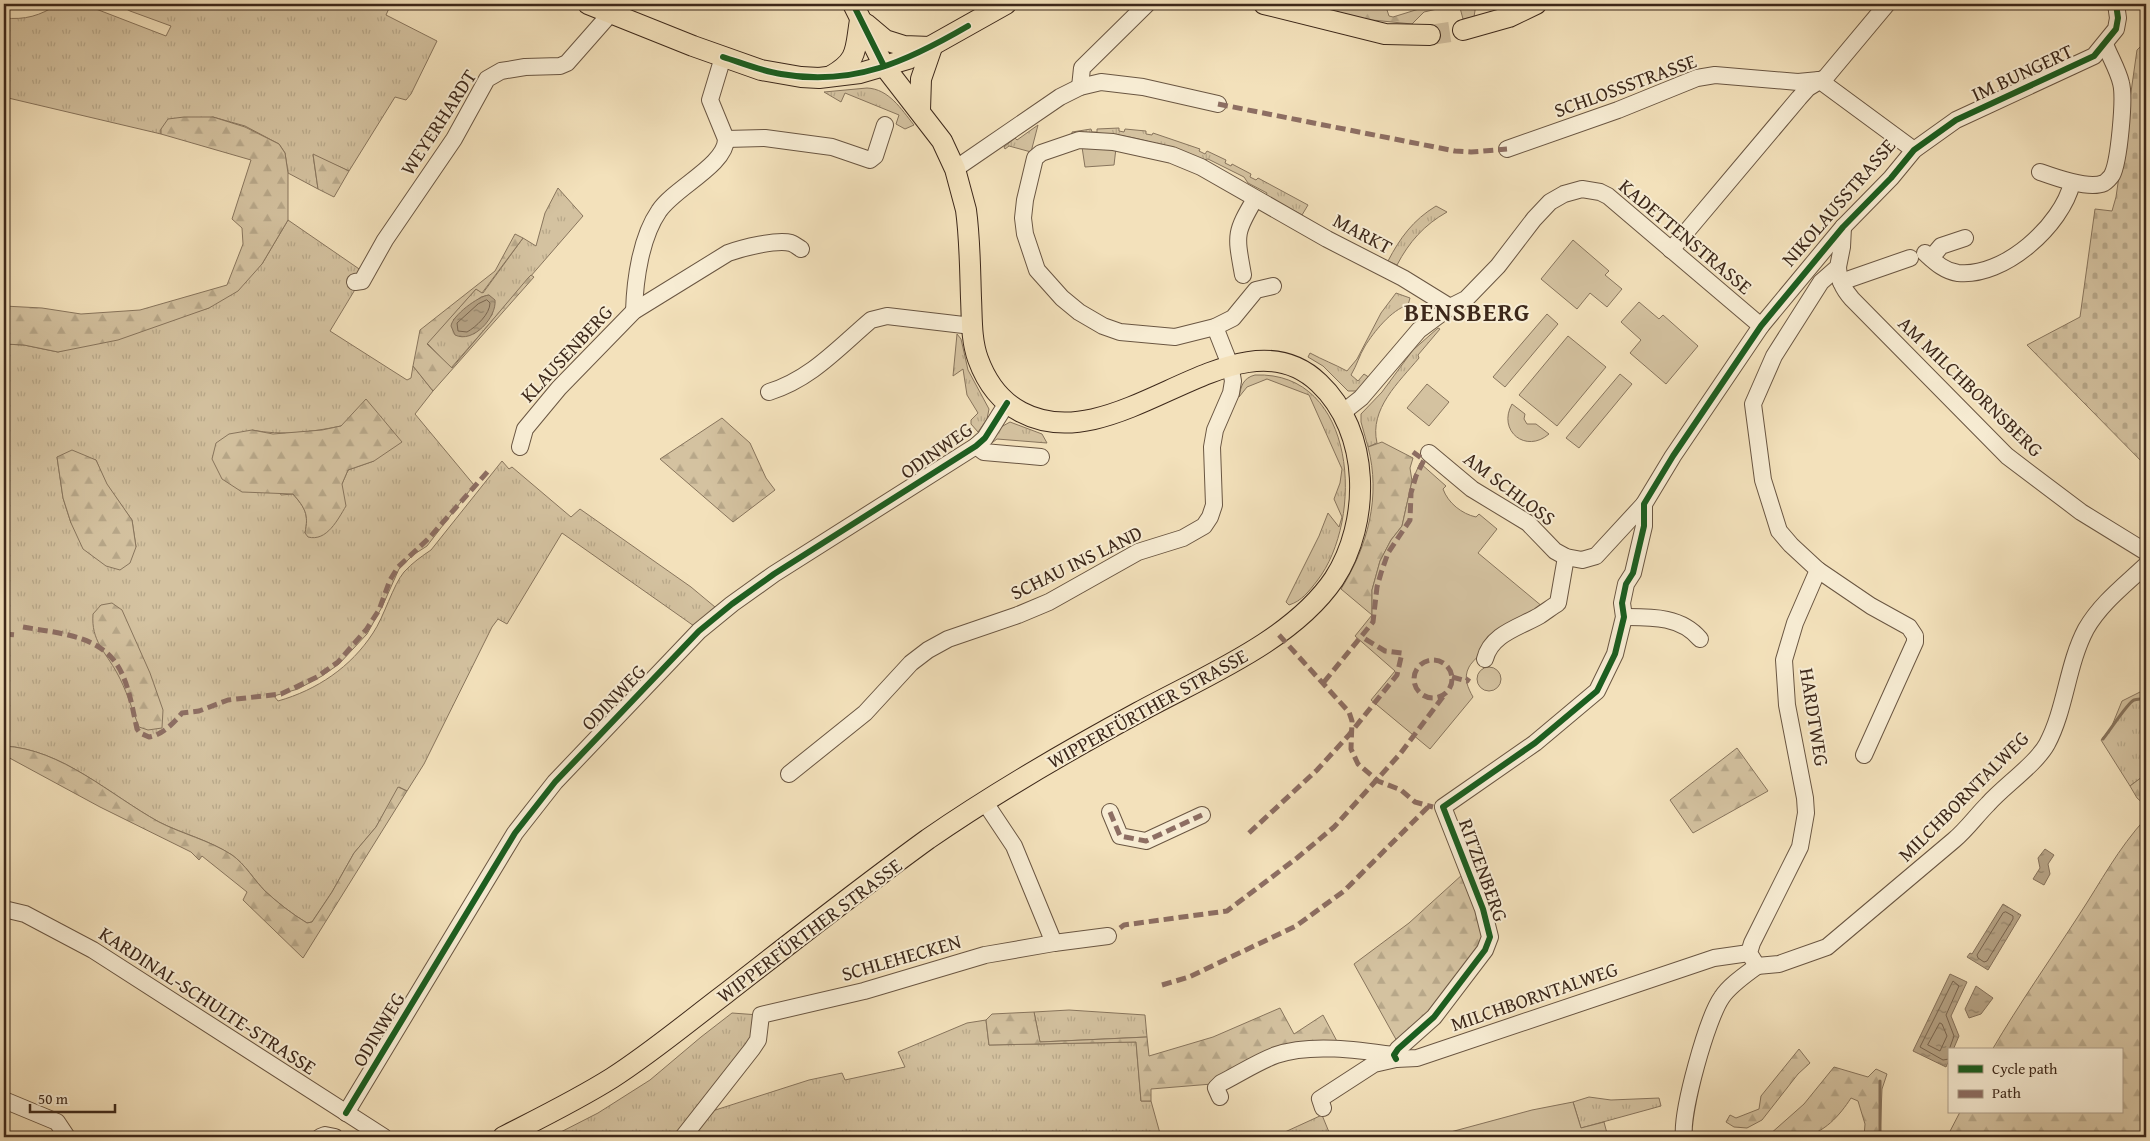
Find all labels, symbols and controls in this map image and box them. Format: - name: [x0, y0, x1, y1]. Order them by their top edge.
- street label: IM BUNGERT: [1967, 36, 2077, 108]
- street label: SCHLOSSSTRASSE: [1550, 46, 1700, 124]
- street label: WEYERHARDT: [393, 63, 483, 181]
- street label: NIKOLAUSSTRASSE: [1774, 132, 1902, 272]
- street label: KADETTENSTRASSE: [1613, 172, 1759, 300]
- street label: MARKT: [1328, 205, 1398, 261]
- district label: BENSBERG: [1404, 294, 1530, 330]
- street label: KLAUSENBERG: [513, 298, 619, 408]
- street label: AM MILCHBORNSBERG: [1892, 309, 2050, 463]
- street label: ODINWEG: [894, 414, 978, 486]
- street label: AM SCHLOSS: [1458, 444, 1562, 532]
- street label: SCHAU INS LAND: [1005, 518, 1147, 606]
- street label: WIPPERFÜRTHER STRASSE: [1042, 641, 1252, 775]
- street label: ODINWEG: [574, 657, 652, 737]
- street label: HARDTWEG: [1793, 666, 1837, 768]
- street label: MILCHBORNTALWEG: [1891, 724, 2035, 868]
- street label: RITZENBERG: [1452, 815, 1516, 926]
- street label: WIPPERFÜRTHER STRASSE: [710, 851, 908, 1009]
- street label: KARDINAL-SCHULTE-STRASSE: [94, 919, 322, 1081]
- street label: SCHLEHECKEN: [838, 926, 964, 988]
- street label: MILCHBORNTALWEG: [1447, 954, 1622, 1038]
- street label: ODINWEG: [344, 986, 412, 1072]
- legend: [1948, 1048, 2122, 1114]
- text: Cycle path: [1992, 1058, 2058, 1079]
- scale bar: [30, 1081, 115, 1113]
- text: Path: [1992, 1082, 2021, 1103]
- text: 50 m: [38, 1088, 69, 1109]

